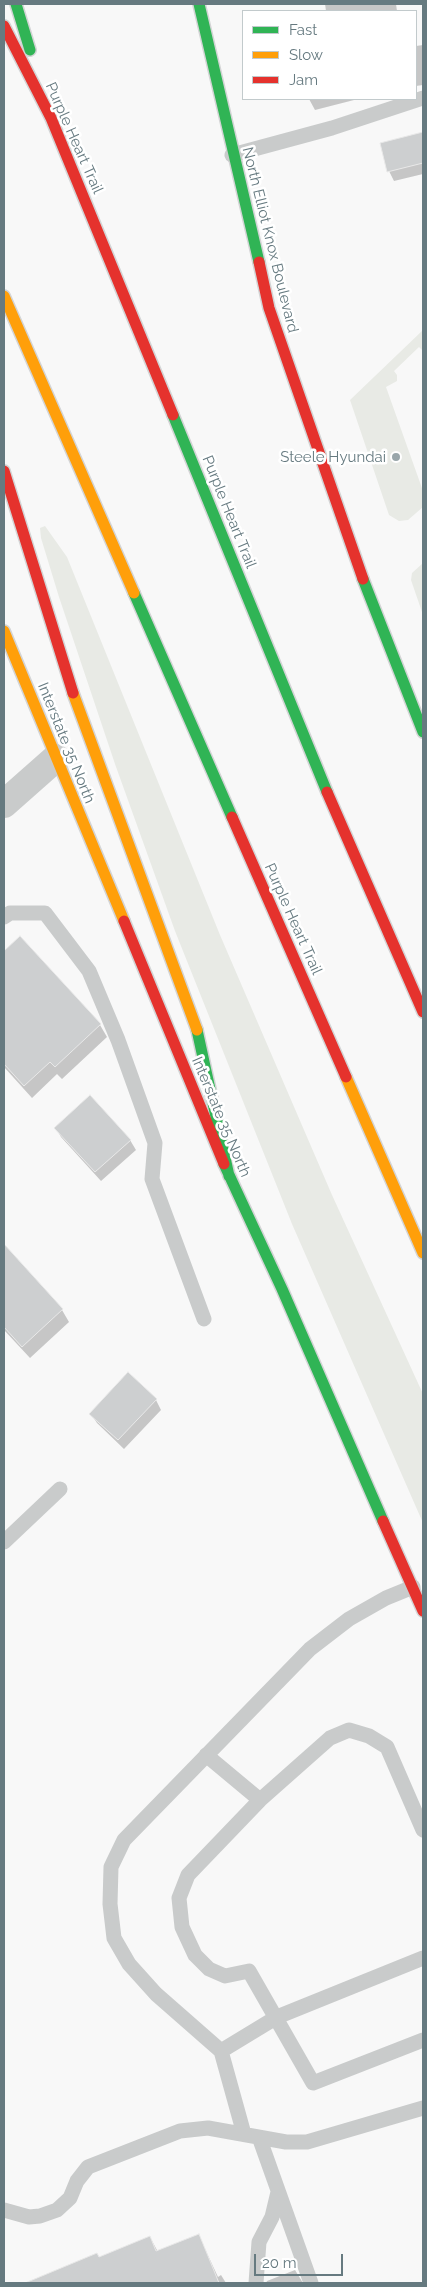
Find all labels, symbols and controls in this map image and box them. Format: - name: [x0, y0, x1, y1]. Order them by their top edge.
- legend: [242, 10, 417, 100]
- text: Fast: [289, 21, 317, 39]
- text: Slow: [289, 46, 323, 64]
- text: Jam: [289, 71, 318, 89]
- street label: Purple Heart Trail: [41, 79, 107, 197]
- street label: North Elliot Knox Boulevard: [238, 145, 302, 335]
- place label: Steele Hyundai: [280, 448, 386, 466]
- marker: Steele Hyundai: [390, 451, 402, 463]
- street label: Purple Heart Trail: [198, 453, 260, 571]
- street label: Interstate 35 North: [34, 680, 98, 806]
- street label: Purple Heart Trail: [260, 860, 326, 978]
- street label: Interstate 35 North: [188, 1054, 254, 1180]
- scale bar: [257, 2244, 346, 2276]
- text: 20 m: [262, 2254, 297, 2272]

